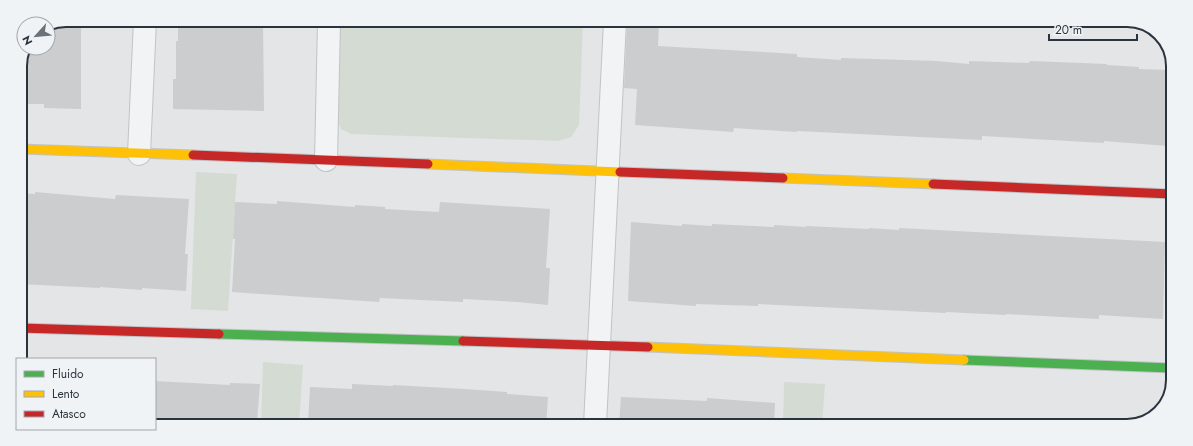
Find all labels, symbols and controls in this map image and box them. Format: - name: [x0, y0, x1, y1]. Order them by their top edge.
- north arrow: [16, 16, 56, 56]
- scale bar: [1049, 16, 1137, 42]
- text: 20 m: [1055, 21, 1082, 39]
- text: N: [18, 33, 36, 48]
- legend: [16, 358, 156, 430]
- text: Fluido: [52, 365, 84, 383]
- text: Lento: [52, 385, 80, 403]
- text: Atasco: [52, 405, 86, 423]

